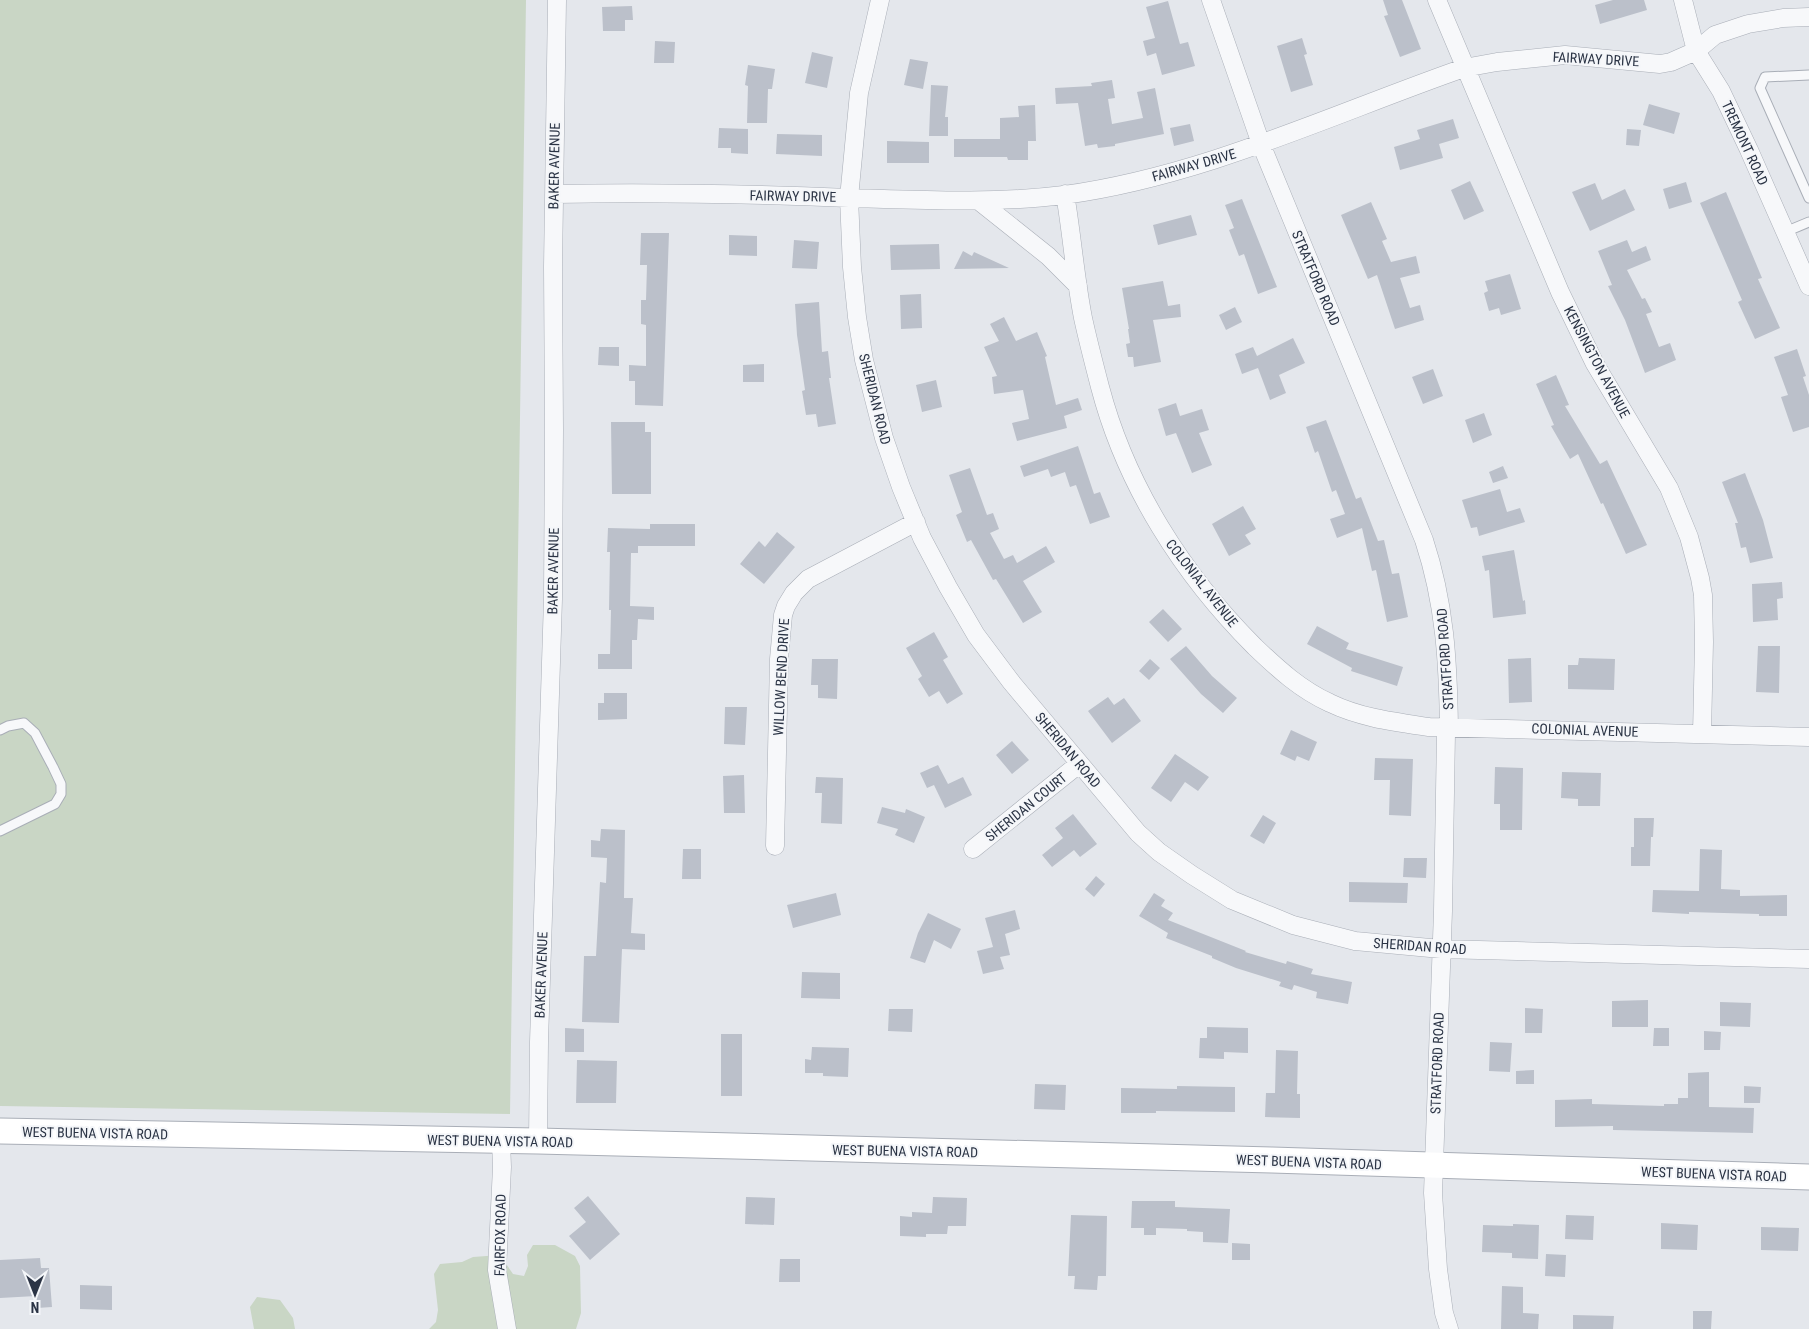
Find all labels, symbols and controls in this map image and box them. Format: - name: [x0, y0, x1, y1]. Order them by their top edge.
- street label: FAIRWAY DRIVE: [1552, 49, 1640, 69]
- street label: TREMONT ROAD: [1718, 98, 1772, 188]
- street label: BAKER AVENUE: [545, 122, 563, 210]
- street label: FAIRWAY DRIVE: [1150, 145, 1238, 185]
- street label: FAIRWAY DRIVE: [750, 187, 837, 205]
- street label: STRATFORD ROAD: [1289, 228, 1343, 328]
- street label: KENSINGTON AVENUE: [1561, 303, 1633, 421]
- street label: SHERIDAN ROAD: [856, 352, 894, 446]
- street label: BAKER AVENUE: [544, 527, 562, 615]
- street label: COLONIAL AVENUE: [1163, 536, 1241, 630]
- street label: STRATFORD ROAD: [1433, 608, 1457, 710]
- street label: WILLOW BEND DRIVE: [770, 618, 792, 736]
- street label: SHERIDAN ROAD: [1032, 709, 1104, 791]
- street label: COLONIAL AVENUE: [1531, 720, 1639, 740]
- street label: SHERIDAN COURT: [982, 769, 1070, 845]
- street label: BAKER AVENUE: [531, 931, 551, 1019]
- street label: SHERIDAN ROAD: [1373, 935, 1467, 957]
- street label: STRATFORD ROAD: [1427, 1012, 1447, 1114]
- street label: WEST BUENA VISTA ROAD: [22, 1124, 168, 1142]
- street label: WEST BUENA VISTA ROAD: [427, 1132, 573, 1150]
- street label: WEST BUENA VISTA ROAD: [832, 1142, 978, 1160]
- street label: WEST BUENA VISTA ROAD: [1236, 1151, 1382, 1173]
- street label: WEST BUENA VISTA ROAD: [1641, 1163, 1787, 1185]
- street label: FAIRFOX ROAD: [491, 1194, 509, 1276]
- north arrow: [10, 1269, 60, 1319]
- text: N: [31, 1299, 39, 1315]

